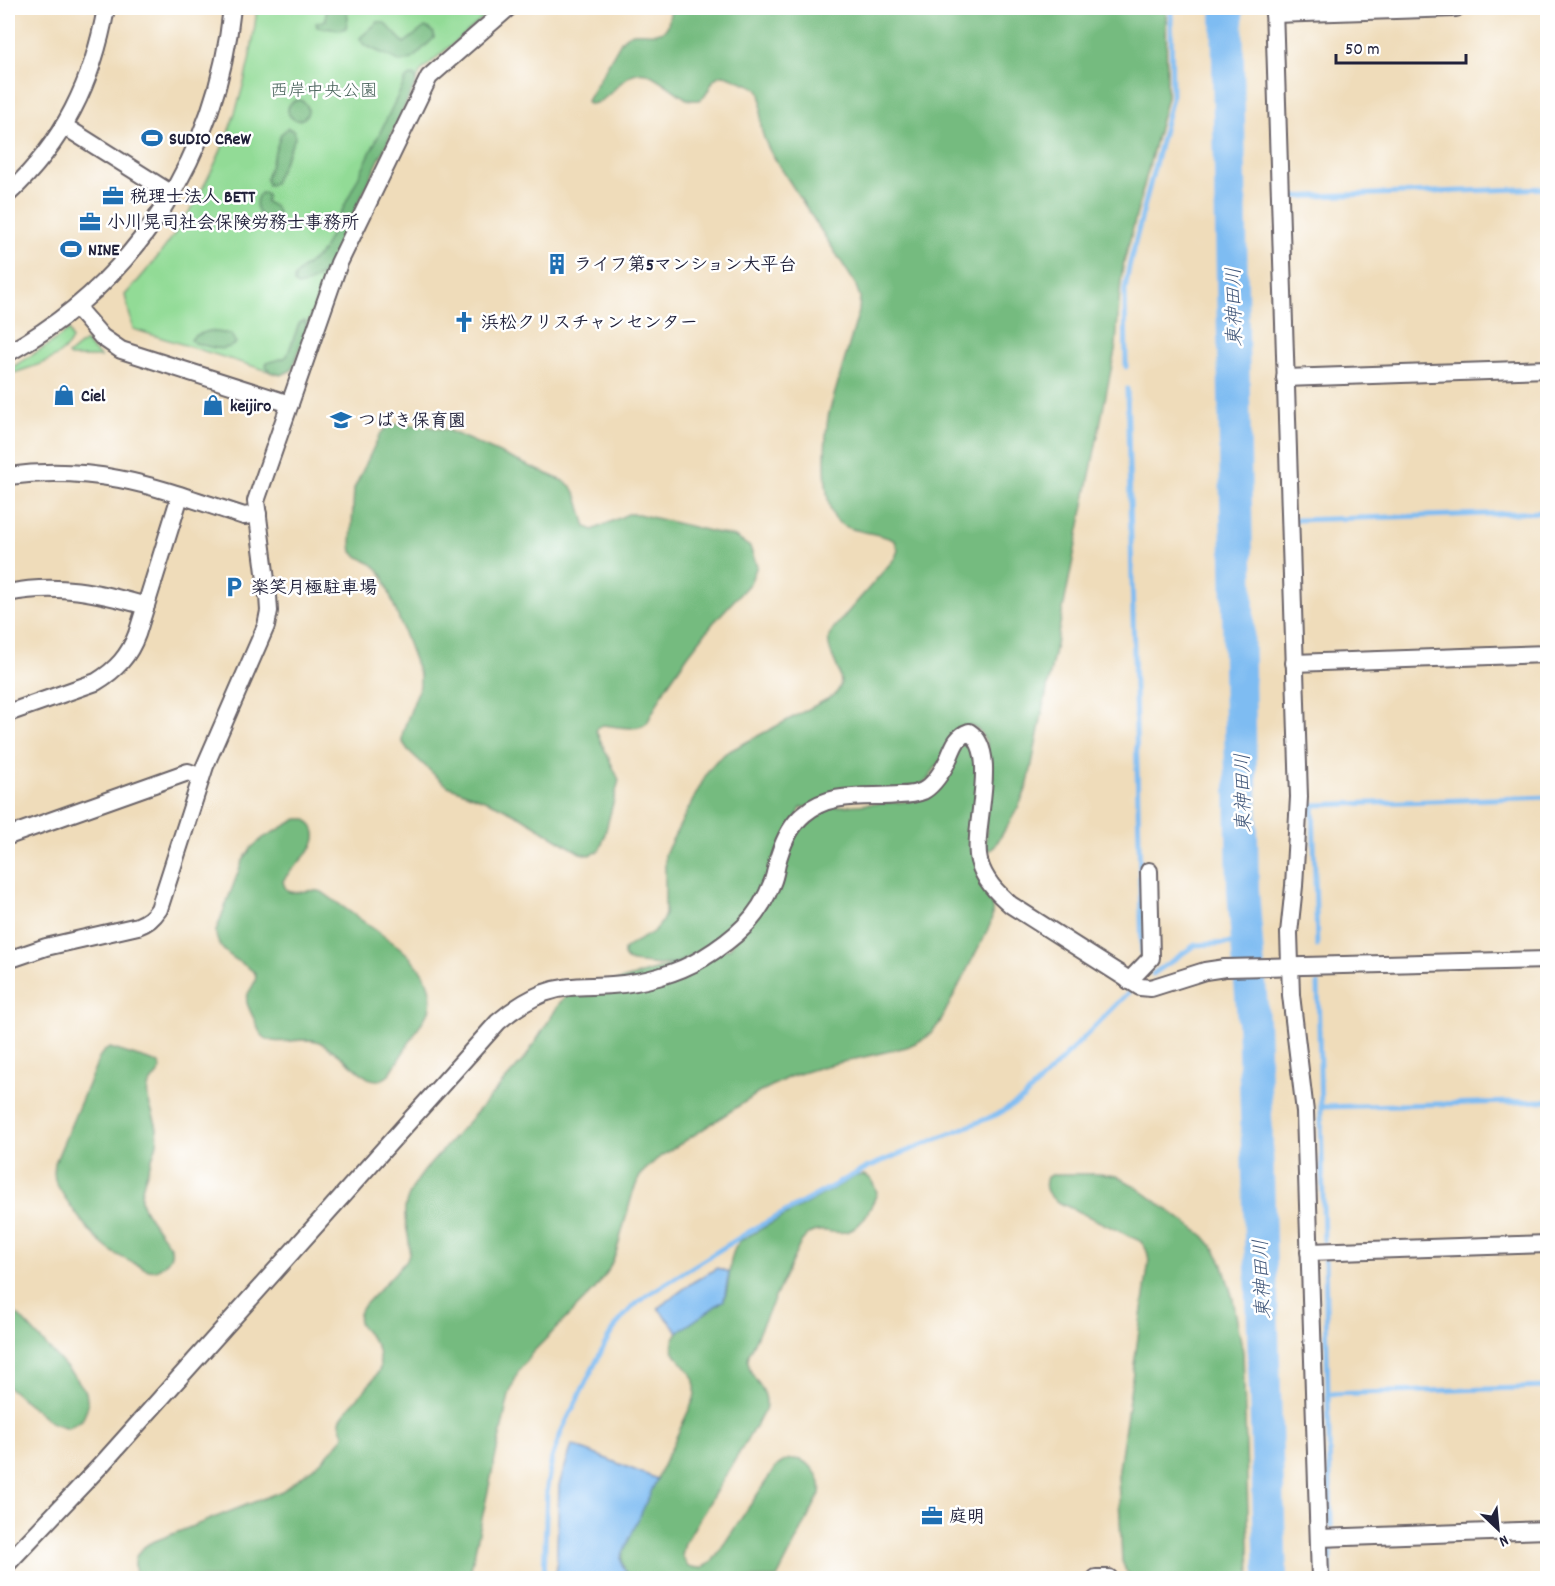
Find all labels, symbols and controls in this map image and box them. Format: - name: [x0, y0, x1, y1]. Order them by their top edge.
- scale bar: [1336, 27, 1466, 65]
- text: 50 m: [1345, 38, 1380, 63]
- park label: 西岸中央公園: [270, 80, 378, 105]
- sports icon: SUDIO CReW: [140, 126, 164, 150]
- place label: SUDIO CReW: [169, 128, 252, 153]
- office icon: 税理士法人 BETT: [101, 184, 125, 208]
- place label: 税理士法人 BETT: [130, 186, 256, 211]
- office icon: 小川晃司社会保険労務士事務所: [78, 210, 102, 234]
- place label: 小川晃司社会保険労務士事務所: [107, 212, 359, 237]
- sports icon: NINE: [59, 237, 83, 261]
- place label: NINE: [88, 239, 120, 264]
- building icon: ライフ第5マンション大平台: [545, 252, 569, 276]
- place label: ライフ第5マンション大平台: [574, 254, 797, 279]
- water label: 東神田川: [1221, 267, 1251, 347]
- church icon: 浜松クリスチャンセンター: [452, 310, 476, 334]
- place label: 浜松クリスチャンセンター: [481, 312, 698, 337]
- shop icon: Ciel: [52, 383, 76, 407]
- place label: Ciel: [81, 385, 106, 410]
- shop icon: keijiro: [201, 393, 225, 417]
- place label: keijiro: [230, 395, 271, 420]
- school or university icon: つばき保育園: [329, 408, 353, 432]
- place label: つばき保育園: [358, 410, 466, 435]
- parking icon: 楽笑月極駐車場: [222, 575, 246, 599]
- place label: 楽笑月極駐車場: [251, 577, 377, 602]
- water label: 東神田川: [1230, 753, 1260, 833]
- water label: 東神田川: [1249, 1238, 1279, 1319]
- north arrow: [1468, 1499, 1528, 1559]
- office icon: 庭明: [920, 1504, 944, 1528]
- place label: 庭明: [949, 1506, 985, 1531]
- text: N: [1495, 1528, 1512, 1552]

